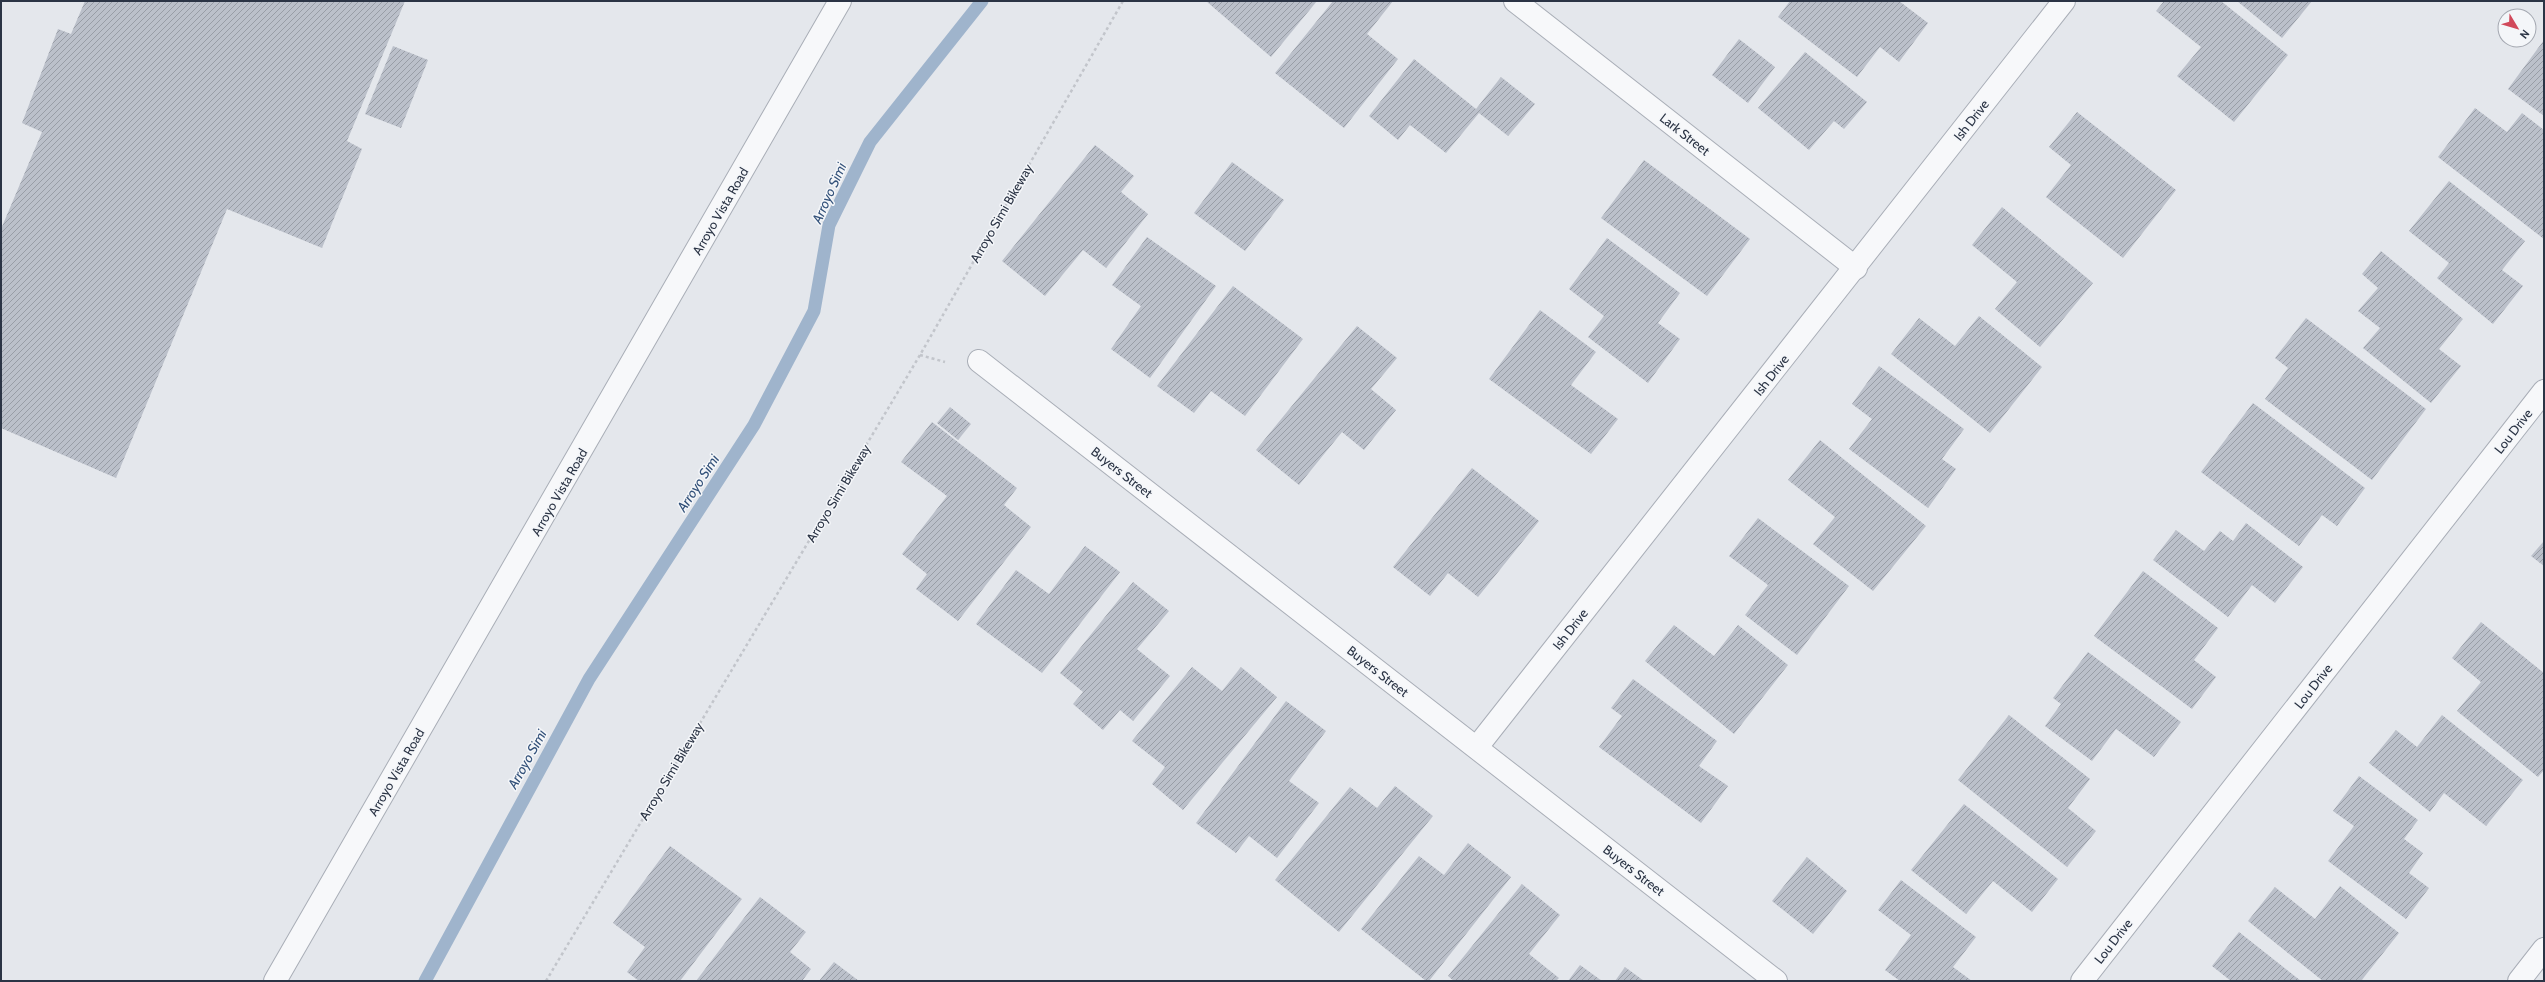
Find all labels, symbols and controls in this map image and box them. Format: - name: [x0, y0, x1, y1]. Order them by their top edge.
- north arrow: [2497, 8, 2537, 48]
- text: N: [2517, 27, 2533, 42]
- street label: Ish Drive: [1950, 96, 1992, 144]
- street label: Lark Street: [1657, 110, 1714, 159]
- water label: Arroyo Simi: [807, 159, 851, 227]
- street label: Arroyo Simi Bikeway: [966, 160, 1036, 265]
- street label: Arroyo Vista Road: [689, 165, 751, 257]
- street label: Ish Drive: [1750, 351, 1792, 399]
- street label: Lou Drive: [2491, 405, 2536, 457]
- street label: Arroyo Simi Bikeway: [802, 441, 874, 545]
- street label: Buyers Street: [1088, 443, 1156, 501]
- street label: Arroyo Vista Road: [528, 446, 590, 538]
- water label: Arroyo Simi: [672, 450, 724, 516]
- street label: Ish Drive: [1549, 605, 1591, 653]
- street label: Buyers Street: [1344, 642, 1412, 700]
- street label: Lou Drive: [2291, 660, 2336, 712]
- street label: Arroyo Simi Bikeway: [635, 719, 707, 823]
- water label: Arroyo Simi: [503, 725, 551, 793]
- street label: Arroyo Vista Road: [365, 726, 427, 818]
- street label: Buyers Street: [1600, 841, 1668, 899]
- street label: Lou Drive: [2091, 915, 2136, 967]

